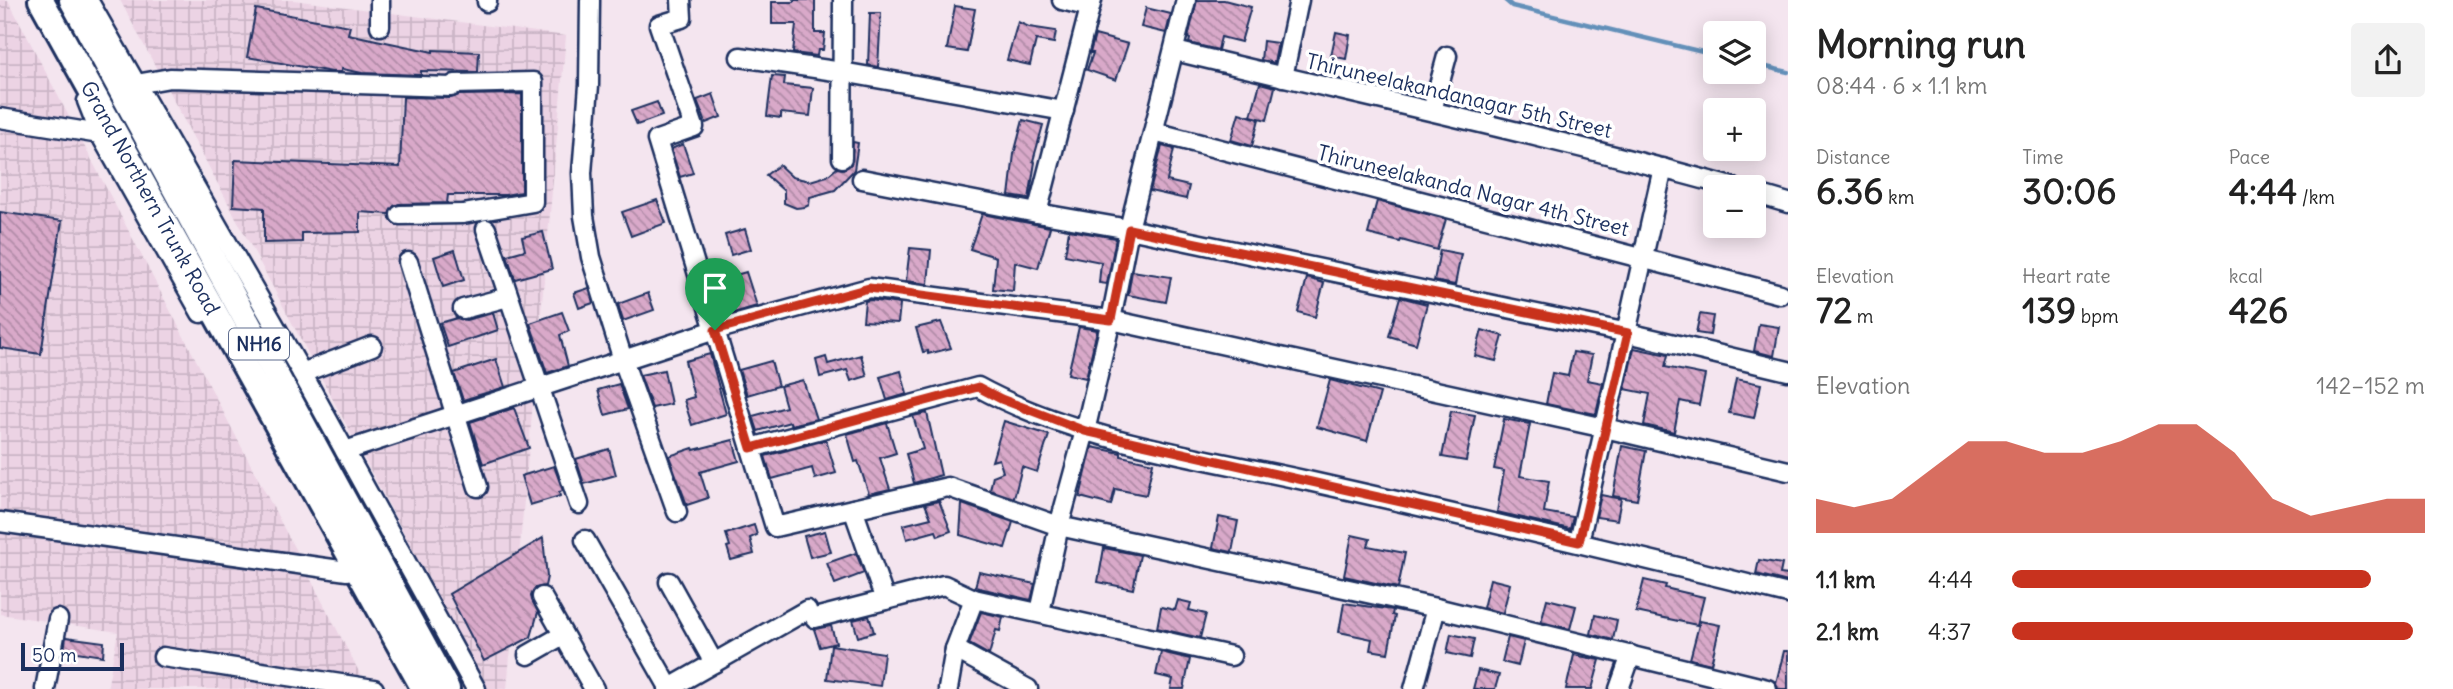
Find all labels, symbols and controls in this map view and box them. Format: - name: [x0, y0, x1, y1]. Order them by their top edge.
- map controls: [1703, 21, 1766, 238]
- button: layers: [1703, 21, 1766, 84]
- text: Morning run: [1816, 21, 2026, 68]
- button: share: [2351, 23, 2425, 97]
- street label: Thiruneelakandanagar 5th Street: [1304, 47, 1615, 144]
- text: 08:44 · 6 × 1.1 km: [1816, 71, 1988, 100]
- street label: Grand Northern Trunk Road: [75, 76, 226, 320]
- button: +: [1703, 98, 1766, 161]
- street label: Thiruneelakanda Nagar 4th Street: [1315, 139, 1632, 242]
- text: Distance: [1816, 145, 1890, 169]
- text: Time: [2022, 145, 2063, 169]
- text: Pace: [2229, 145, 2270, 169]
- text: 6.36: [1816, 169, 1884, 213]
- text: 30:06: [2022, 169, 2116, 213]
- text: 4:44: [2229, 169, 2297, 213]
- button: −: [1703, 175, 1766, 238]
- text: km: [1884, 185, 1914, 209]
- text: /km: [2297, 185, 2335, 209]
- pin: [685, 258, 745, 330]
- text: Elevation: [1816, 264, 1894, 288]
- text: Heart rate: [2022, 264, 2110, 288]
- text: kcal: [2229, 264, 2263, 288]
- icon: arrive: [696, 269, 734, 307]
- text: 72: [1816, 288, 1852, 332]
- text: 139: [2022, 288, 2076, 332]
- text: 426: [2229, 288, 2288, 332]
- text: m: [1852, 304, 1874, 328]
- text: bpm: [2076, 304, 2119, 328]
- road number: NH16: [229, 328, 289, 360]
- text: Elevation: [1816, 371, 1910, 400]
- text: 142–152 m: [2316, 371, 2425, 400]
- text: 1.1 km: [1816, 565, 1875, 594]
- text: 4:44: [1928, 565, 1973, 594]
- text: 2.1 km: [1816, 617, 1879, 646]
- text: 4:37: [1928, 617, 1971, 646]
- scale bar: [21, 640, 124, 672]
- text: 50 m: [32, 643, 77, 667]

